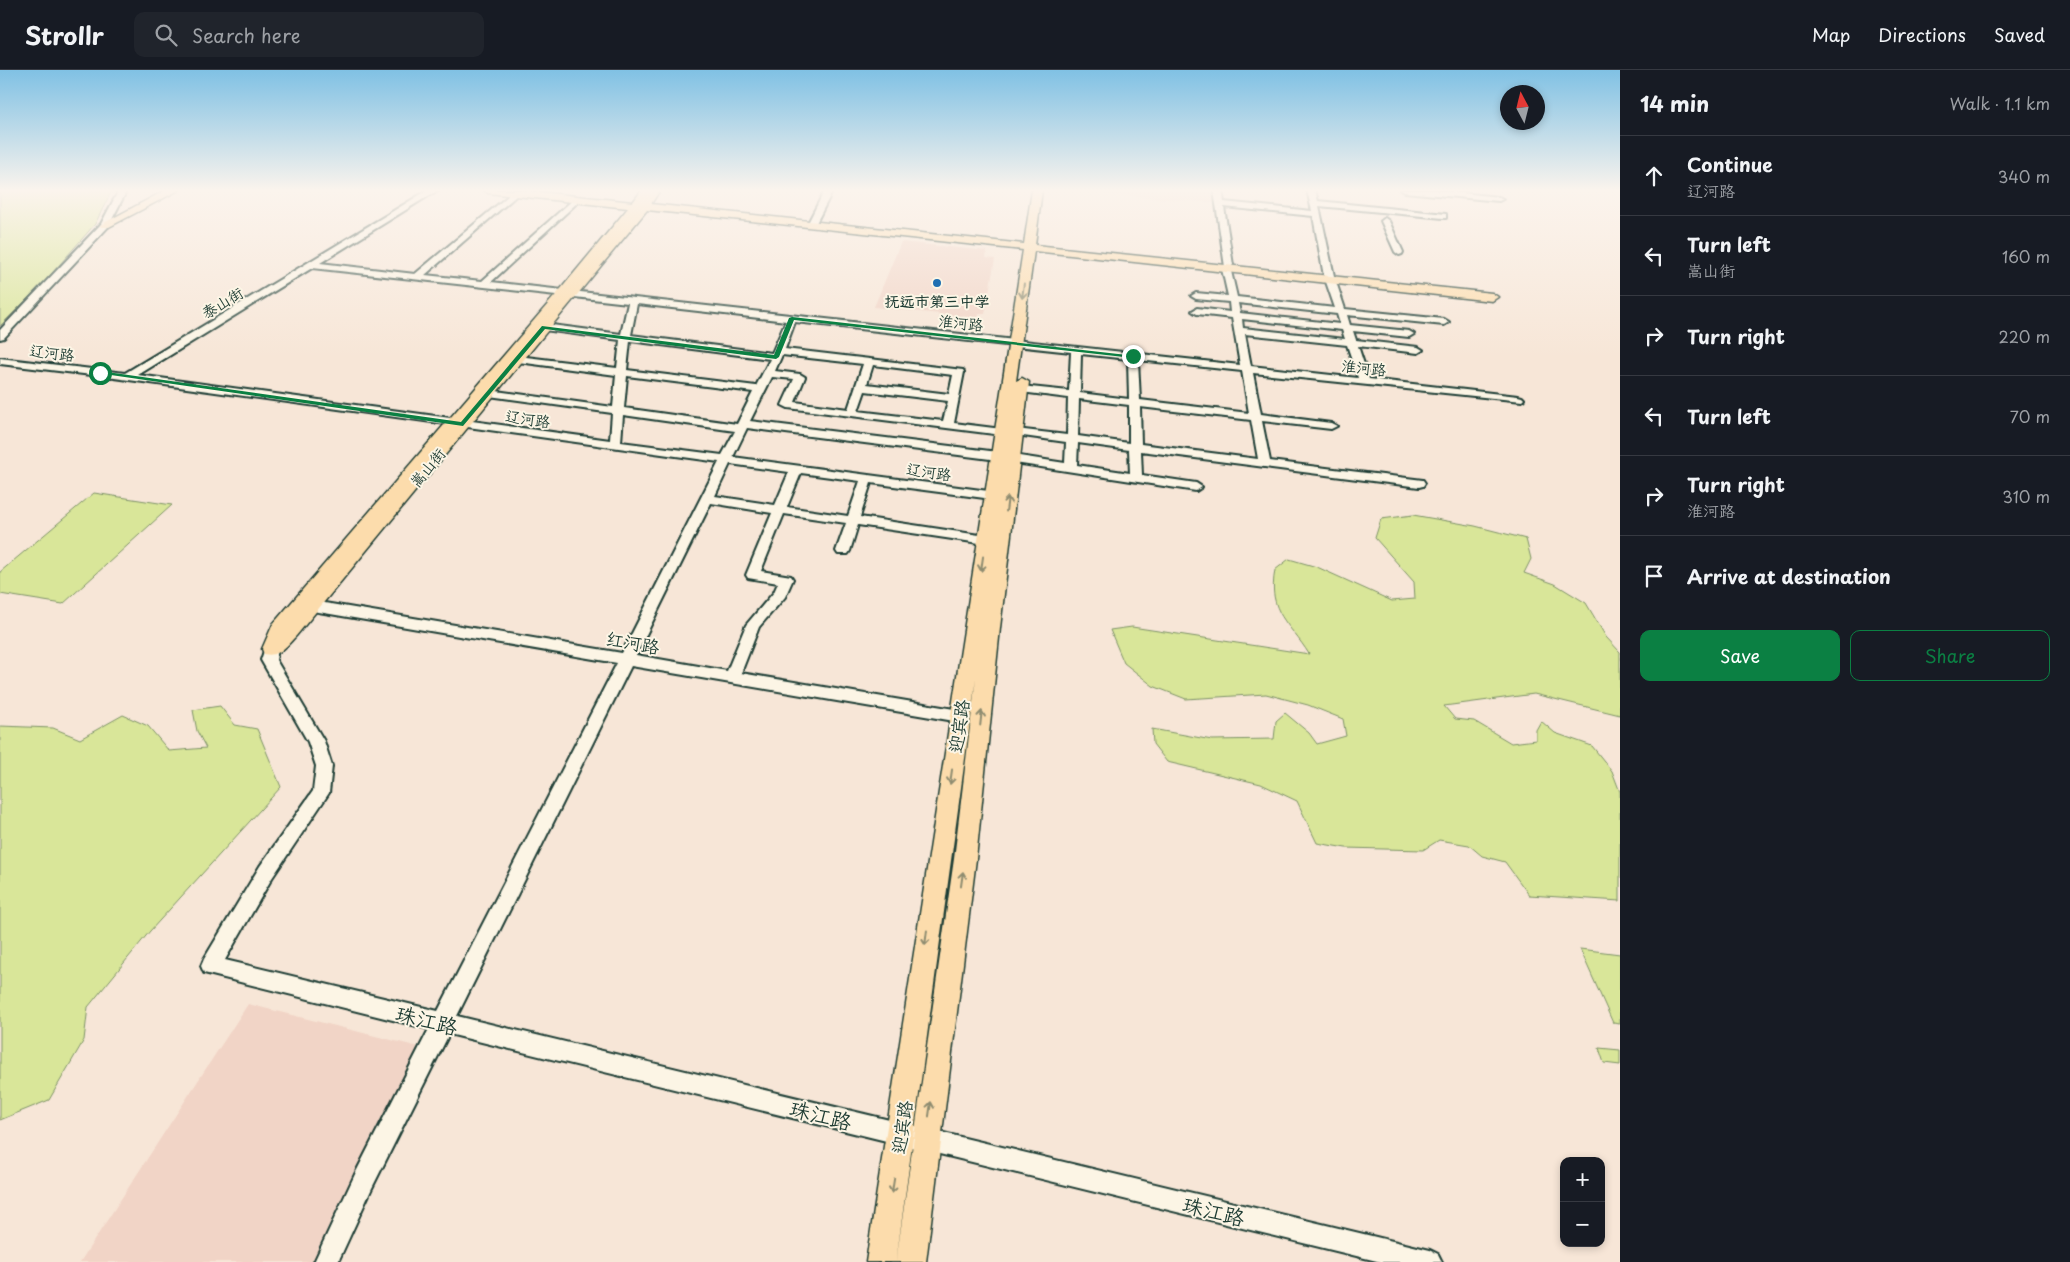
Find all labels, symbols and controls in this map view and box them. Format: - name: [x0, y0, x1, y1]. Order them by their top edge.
- search box: [134, 12, 484, 57]
- text: Strollr: [25, 17, 104, 53]
- icon: search: [152, 21, 180, 49]
- text: Search here: [192, 21, 301, 49]
- text: Map: [1812, 21, 1850, 48]
- text: Directions: [1878, 21, 1966, 48]
- text: Saved: [1994, 21, 2045, 48]
- north arrow: [1500, 85, 1545, 130]
- text: 14 min: [1640, 87, 1709, 119]
- text: Walk · 1.1 km: [1950, 91, 2050, 115]
- text: Continue: [1687, 150, 1773, 178]
- icon: ahead: [1640, 162, 1668, 190]
- text: 340 m: [1998, 164, 2050, 188]
- text: 辽河路: [1687, 178, 1735, 202]
- text: Turn left: [1687, 230, 1771, 258]
- icon: left: [1640, 242, 1668, 270]
- text: 160 m: [2002, 244, 2050, 268]
- text: 嵩山街: [1687, 258, 1735, 282]
- marker: 抚远市第三中学: [931, 277, 943, 289]
- street label: 泰山街: [197, 281, 247, 323]
- one-way arrow: [1018, 282, 1028, 298]
- place label: 抚远市第三中学: [884, 289, 990, 312]
- street label: 淮河路: [937, 308, 985, 336]
- icon: right: [1640, 322, 1668, 350]
- text: Turn right: [1687, 322, 1785, 350]
- text: 220 m: [1999, 324, 2050, 348]
- street label: 辽河路: [28, 338, 76, 366]
- route end: [1122, 345, 1145, 368]
- street label: 淮河路: [1340, 353, 1388, 381]
- route start: [89, 362, 112, 385]
- icon: left: [1640, 402, 1668, 430]
- text: Turn left: [1687, 402, 1771, 430]
- street label: 辽河路: [504, 403, 552, 433]
- text: 70 m: [2010, 404, 2050, 428]
- street label: 嵩山街: [404, 442, 450, 492]
- street label: 辽河路: [905, 456, 953, 486]
- text: Turn right: [1687, 470, 1785, 498]
- icon: right: [1640, 482, 1668, 510]
- text: 310 m: [2002, 484, 2050, 508]
- one-way arrow: [1002, 497, 1012, 513]
- text: 淮河路: [1687, 498, 1735, 522]
- one-way arrow: [977, 556, 987, 572]
- icon: arrive: [1640, 562, 1668, 590]
- text: Arrive at destination: [1687, 562, 1891, 590]
- street label: 红河路: [604, 624, 662, 660]
- button: Save: [1640, 630, 1840, 681]
- button: Share: [1850, 630, 2050, 681]
- street label: 迎宾路: [941, 697, 975, 755]
- one-way arrow: [976, 710, 986, 726]
- one-way arrow: [946, 769, 956, 785]
- one-way arrow: [957, 871, 967, 887]
- one-way arrow: [921, 929, 931, 945]
- street label: 珠江路: [393, 996, 461, 1042]
- street label: 珠江路: [787, 1091, 855, 1137]
- street label: 迎宾路: [884, 1098, 918, 1156]
- one-way arrow: [925, 1102, 935, 1118]
- map controls: [1560, 1157, 1605, 1247]
- button: +: [1560, 1157, 1605, 1202]
- one-way arrow: [888, 1177, 898, 1193]
- street label: 珠江路: [1180, 1187, 1248, 1233]
- button: −: [1560, 1202, 1605, 1247]

